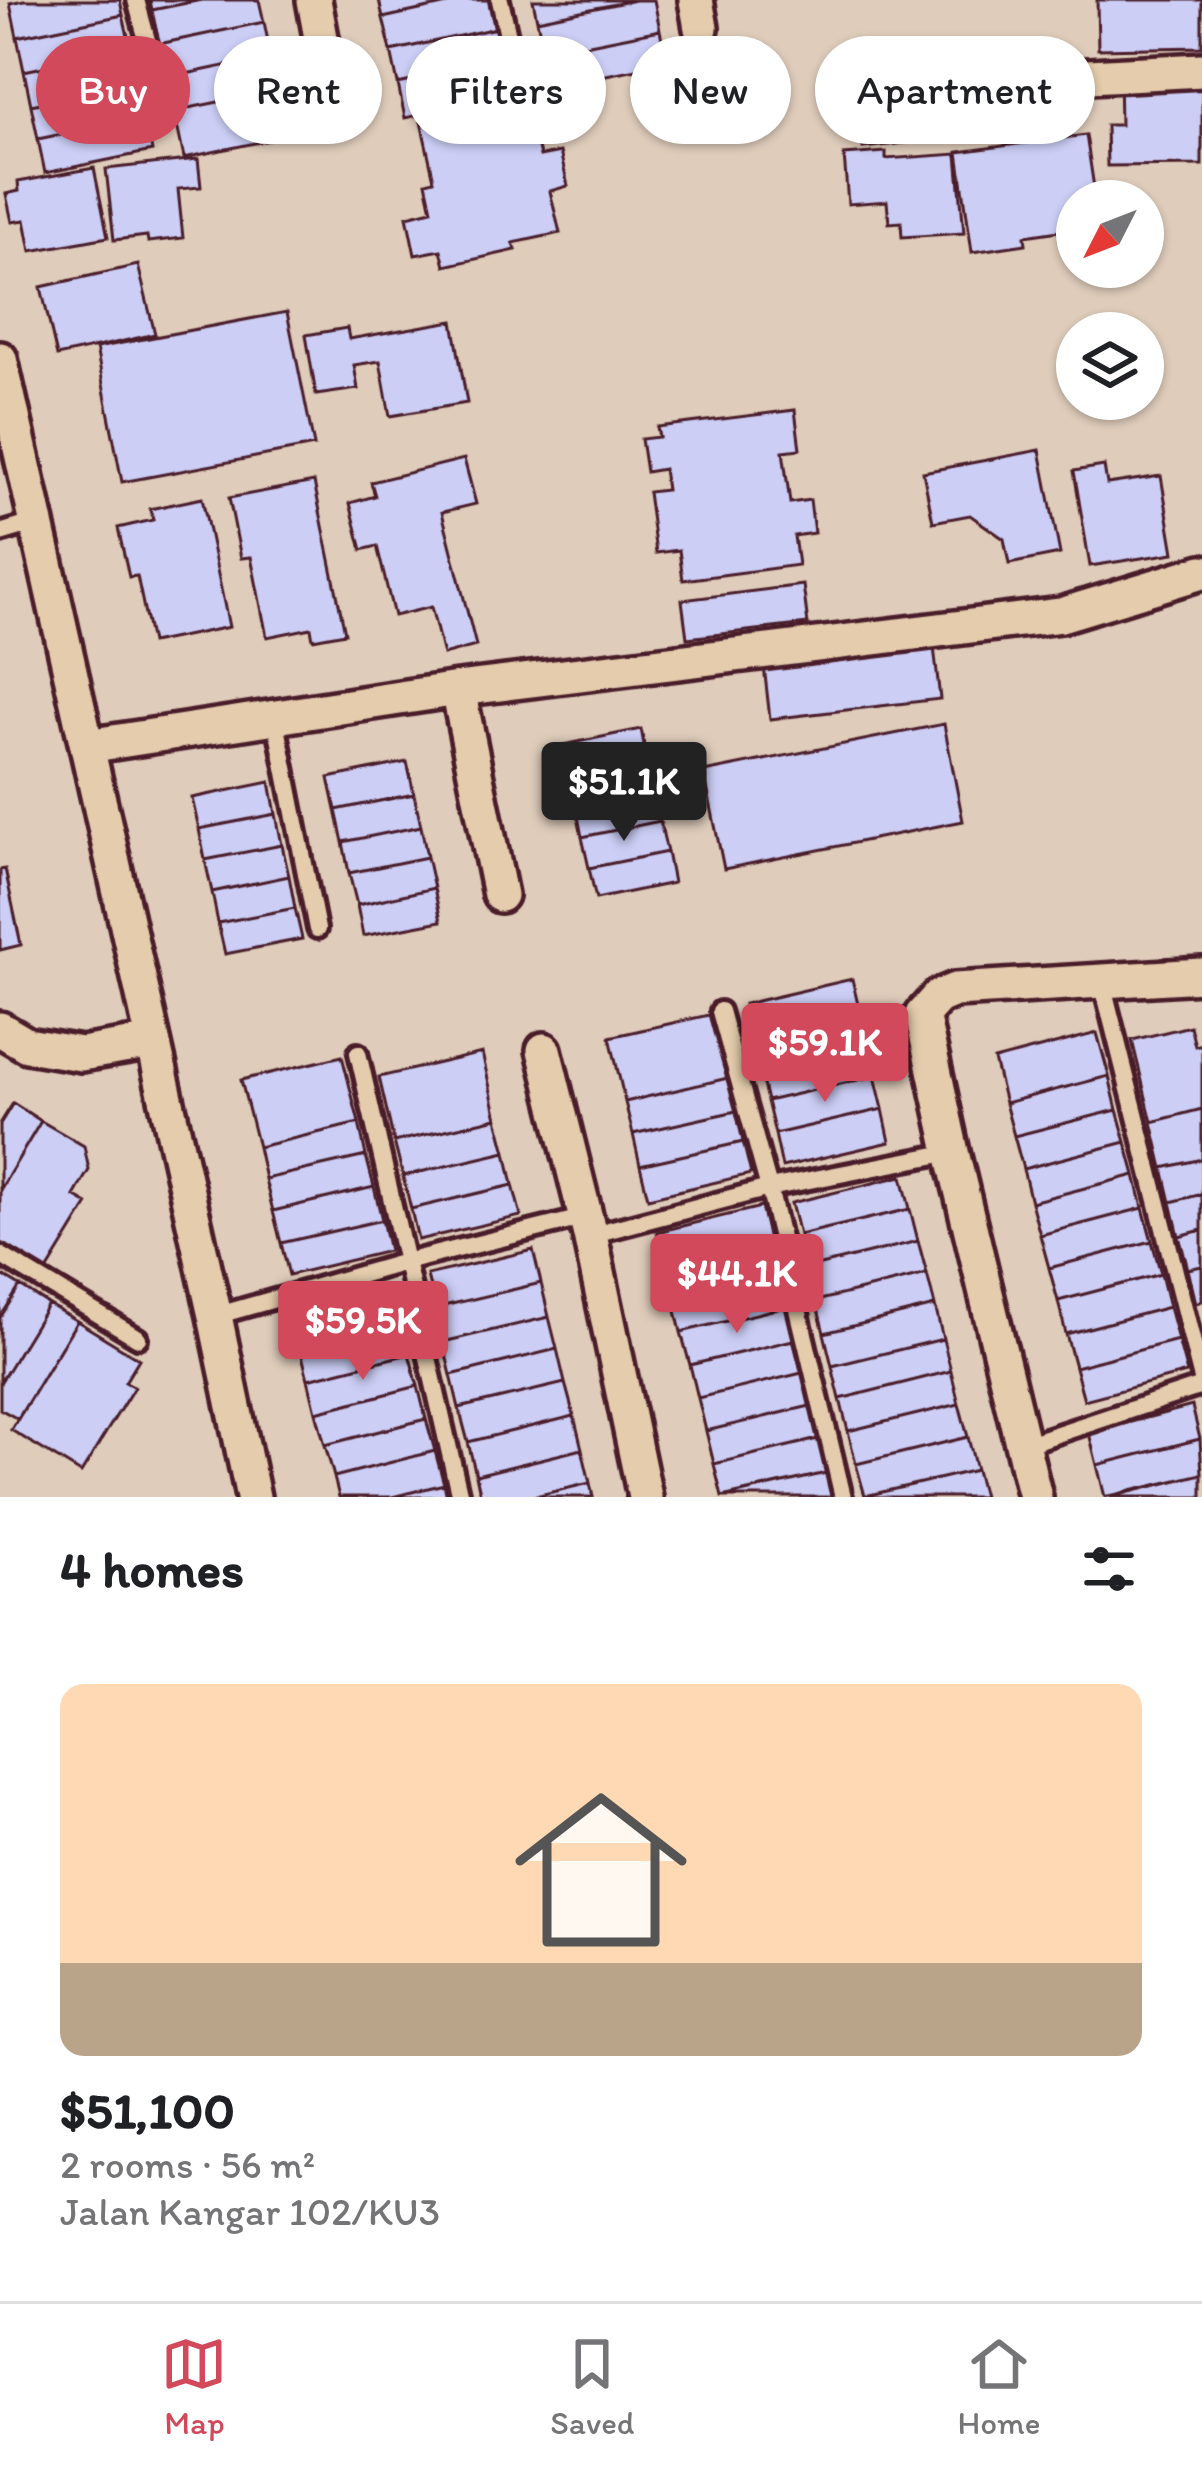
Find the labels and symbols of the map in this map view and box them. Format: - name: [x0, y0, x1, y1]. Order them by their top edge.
- north arrow: [1056, 180, 1164, 288]
- pin: $51.1K: [526, 742, 722, 844]
- pin: $59.1K: [727, 1003, 923, 1105]
- pin: $44.1K: [639, 1234, 835, 1336]
- pin: $59.5K: [265, 1281, 461, 1383]

